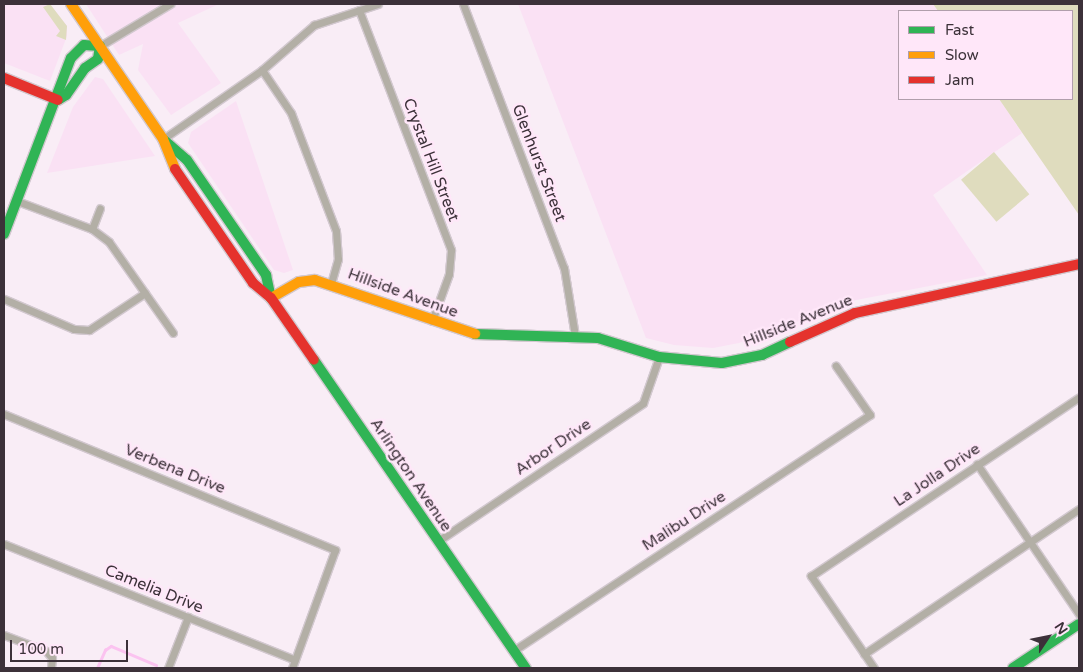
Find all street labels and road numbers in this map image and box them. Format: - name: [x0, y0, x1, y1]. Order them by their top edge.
- street label: Crystal Hill Street: [399, 96, 463, 224]
- street label: Glenhurst Street: [508, 102, 570, 224]
- street label: Hillside Avenue: [345, 264, 461, 322]
- street label: Hillside Avenue: [741, 290, 855, 352]
- street label: Arlington Avenue: [366, 415, 456, 535]
- street label: Arbor Drive: [511, 415, 595, 479]
- street label: La Jolla Drive: [890, 439, 984, 511]
- street label: Verbena Drive: [122, 440, 228, 498]
- street label: Malibu Drive: [639, 487, 729, 555]
- street label: Camelia Drive: [102, 561, 206, 617]

